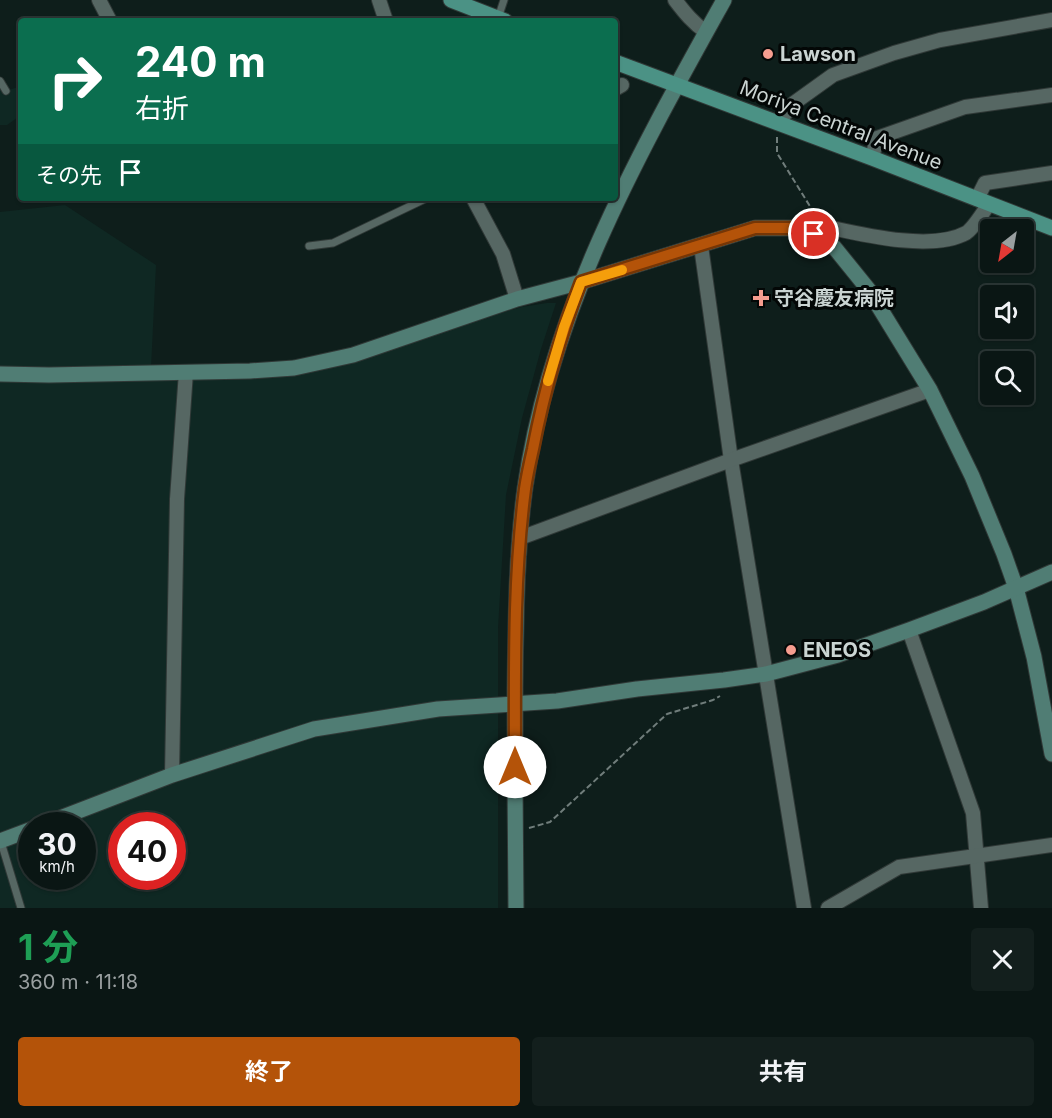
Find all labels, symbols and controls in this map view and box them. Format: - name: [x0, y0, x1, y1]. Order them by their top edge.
- text: 240 m: [135, 36, 266, 87]
- icon: right: [36, 42, 114, 120]
- place label: Lawson: [780, 42, 856, 66]
- marker: Lawson: [761, 47, 775, 61]
- street label: Moriya Central Avenue: [736, 75, 946, 175]
- text: 右折: [135, 92, 189, 125]
- icon: arrive: [114, 156, 147, 189]
- text: その先: [36, 162, 102, 188]
- pin: [788, 208, 839, 259]
- icon: arrive: [797, 217, 830, 250]
- north arrow: [980, 219, 1034, 273]
- map controls: [980, 219, 1034, 405]
- button: sound: [980, 285, 1034, 339]
- place label: 守谷慶友病院: [774, 286, 894, 310]
- marker: 守谷慶友病院: [752, 289, 770, 307]
- button: search: [980, 351, 1034, 405]
- place label: ENEOS: [803, 638, 871, 662]
- marker: ENEOS: [784, 643, 798, 657]
- position arrow: [483, 735, 547, 799]
- speed limit sign: 40: [108, 812, 186, 890]
- text: 30: [37, 826, 77, 862]
- text: km/h: [39, 857, 75, 876]
- text: 1 分: [18, 925, 78, 969]
- button: close: [971, 928, 1034, 991]
- text: 360 m · 11:18: [18, 970, 138, 994]
- button: 終了: [18, 1037, 520, 1106]
- button: 共有: [532, 1037, 1034, 1106]

